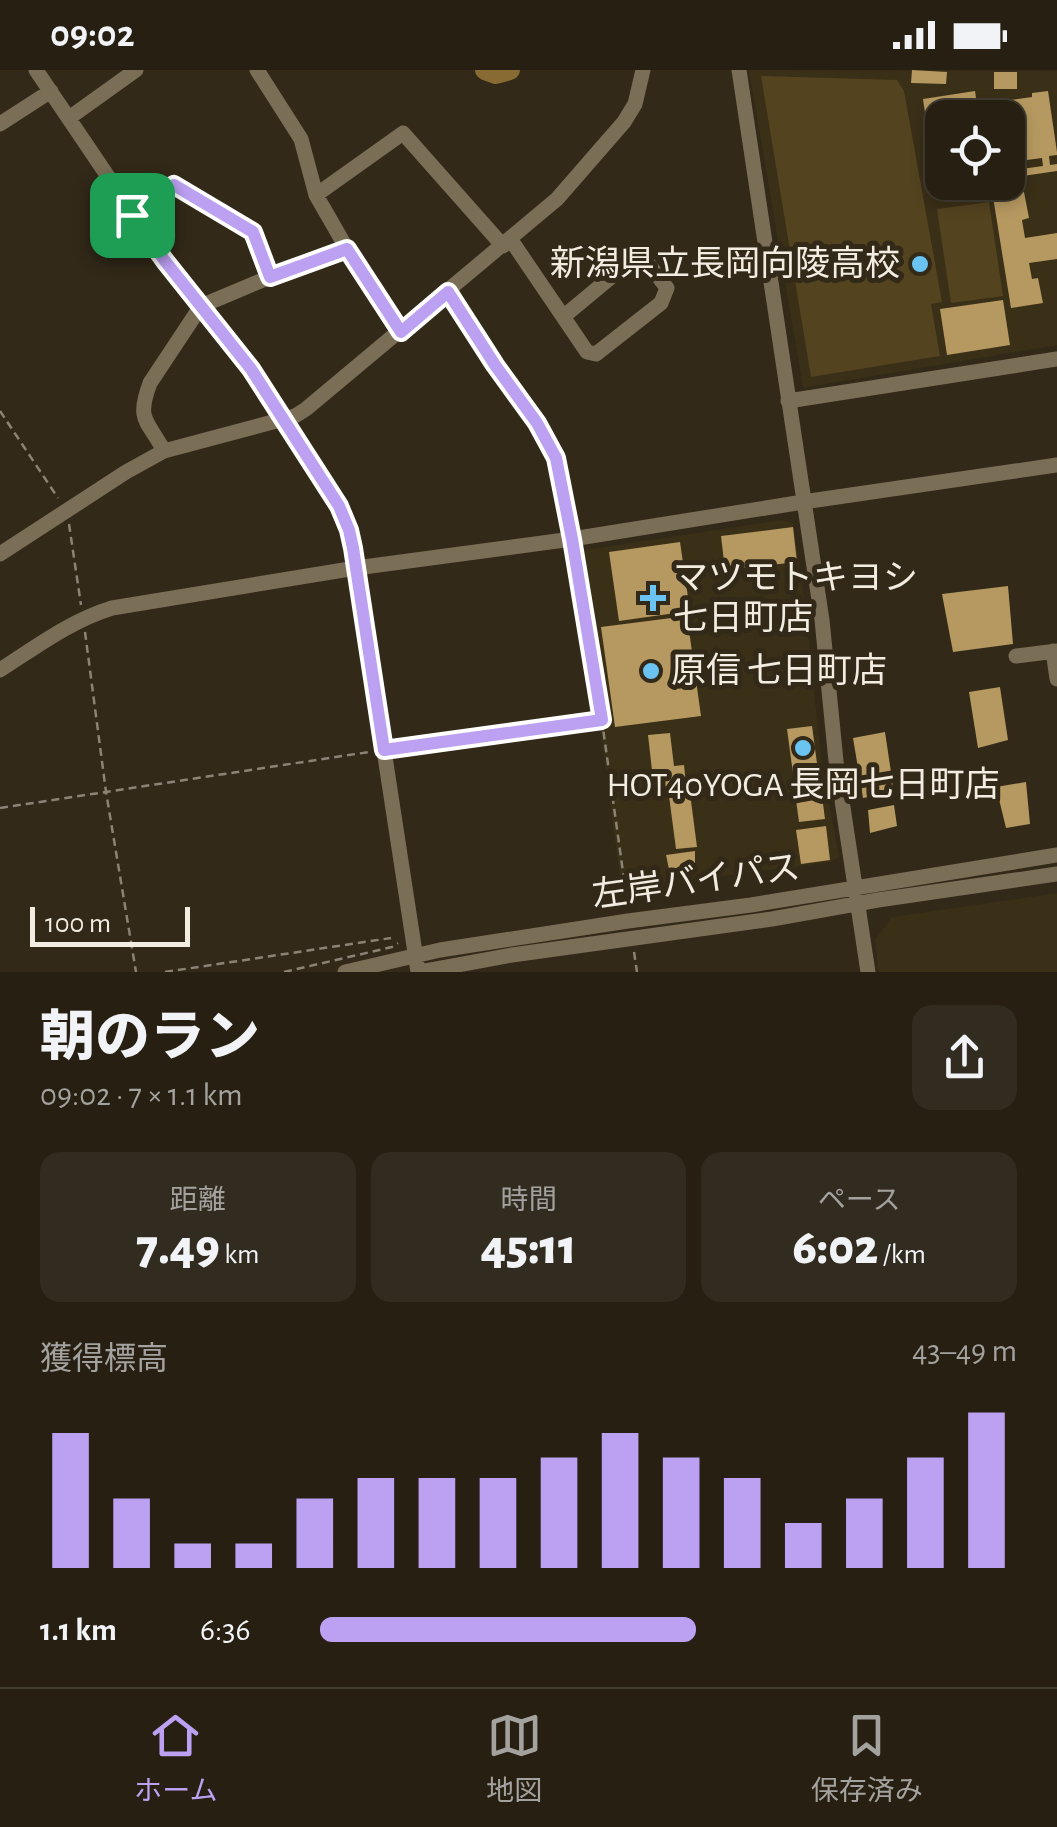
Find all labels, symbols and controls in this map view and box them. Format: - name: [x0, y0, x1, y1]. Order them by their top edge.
- text: 09:02: [50, 16, 135, 54]
- map controls: [925, 100, 1025, 200]
- button: locate: [925, 100, 1025, 200]
- pin: [90, 173, 175, 258]
- icon: arrive: [105, 188, 160, 243]
- place label: 新潟県立長岡向陵高校: [550, 245, 900, 282]
- marker: 新潟県立長岡向陵高校: [909, 253, 931, 275]
- place label: マツモトキヨシ 七日町店: [673, 561, 918, 636]
- marker: マツモトキヨシ 七日町店: [642, 587, 664, 609]
- place label: 原信 七日町店: [671, 652, 887, 689]
- marker: 原信 七日町店: [640, 660, 662, 682]
- marker: HOT40YOGA 長岡七日町店: [792, 737, 814, 759]
- place label: HOT40YOGA 長岡七日町店: [606, 766, 1000, 803]
- street label: 左岸バイパス: [590, 848, 802, 914]
- scale bar: [30, 902, 190, 946]
- text: 100 m: [45, 910, 111, 938]
- button: share: [912, 1005, 1017, 1110]
- text: 朝のラン: [40, 1011, 260, 1066]
- text: 09:02 · 7 × 1.1 km: [40, 1079, 243, 1111]
- text: 距離: [170, 1187, 226, 1215]
- text: 時間: [500, 1187, 557, 1215]
- text: ペース: [818, 1187, 900, 1215]
- text: 7.49: [136, 1223, 220, 1273]
- text: 45:11: [481, 1223, 576, 1273]
- text: 6:02: [792, 1223, 878, 1273]
- text: km: [220, 1241, 260, 1269]
- text: /km: [878, 1241, 926, 1269]
- text: 43–49 m: [912, 1335, 1017, 1367]
- text: 獲得標高: [40, 1343, 168, 1375]
- text: 1.1 km: [40, 1614, 117, 1646]
- text: 6:36: [200, 1614, 251, 1646]
- tab: ホーム: [134, 1708, 217, 1809]
- tab: 地図: [486, 1708, 542, 1809]
- tab: 保存済み: [811, 1708, 923, 1809]

